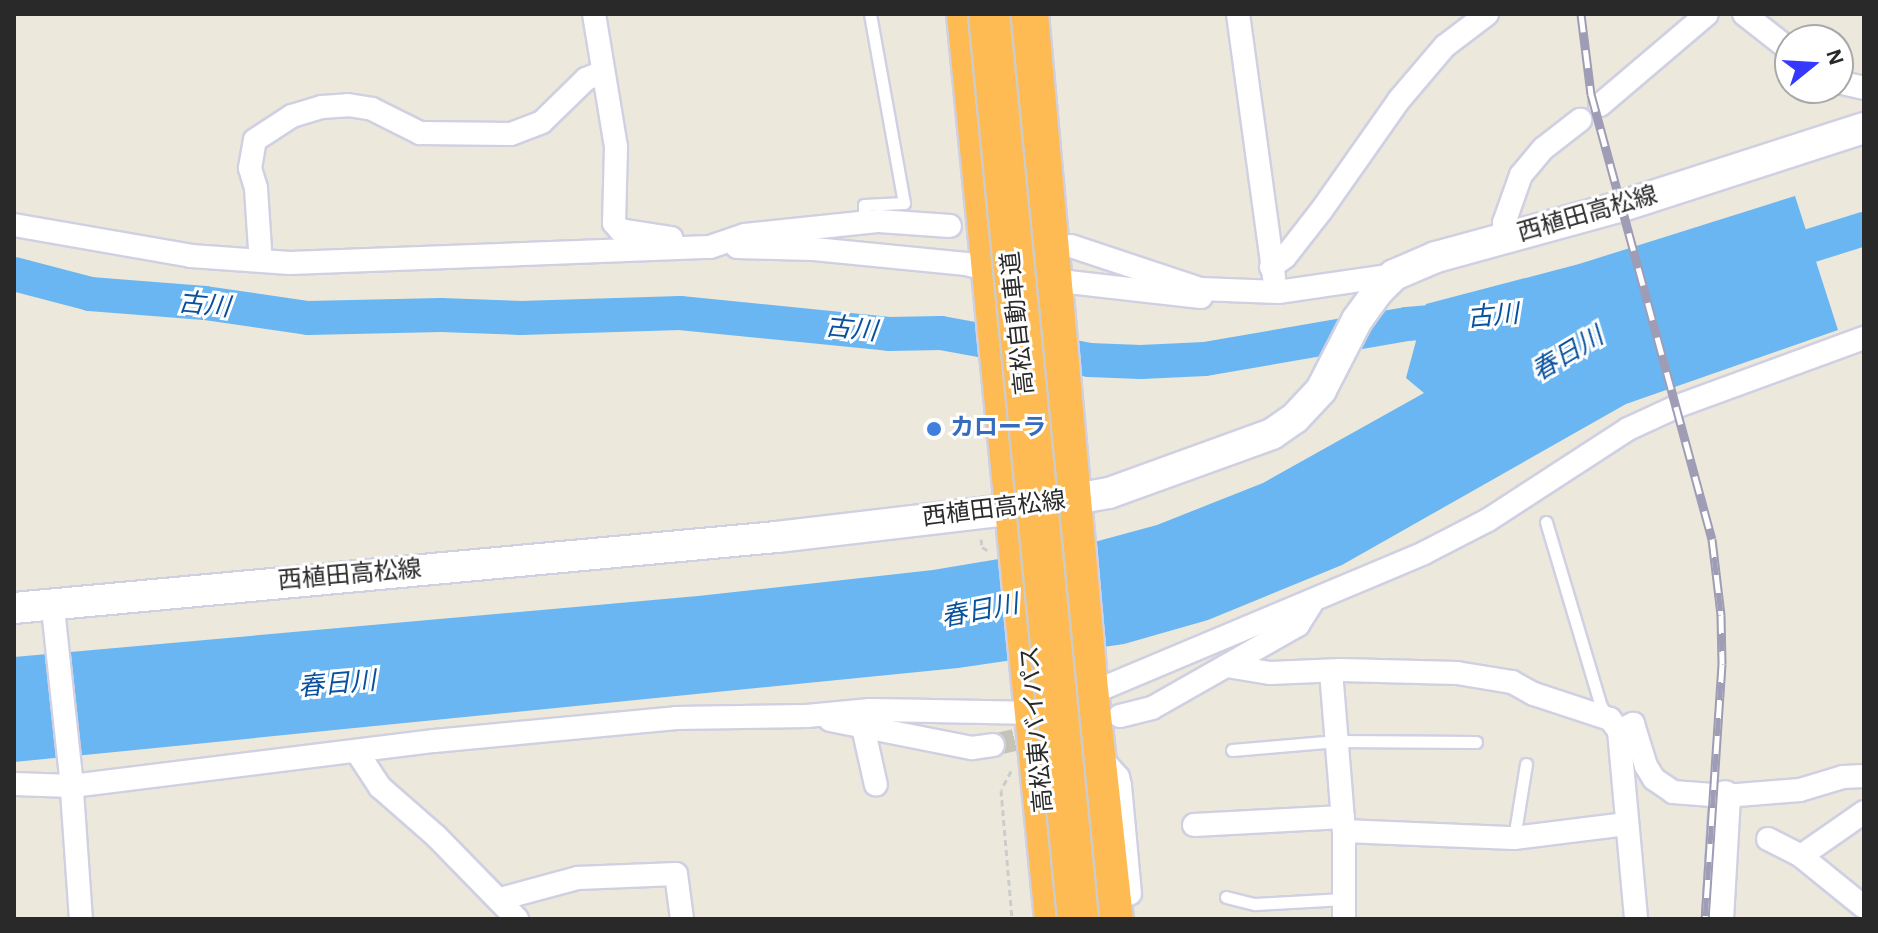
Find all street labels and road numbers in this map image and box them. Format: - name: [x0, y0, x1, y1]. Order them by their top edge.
- street label: 西植田高松線: [1515, 181, 1661, 249]
- street label: 高松自動車道: [997, 250, 1041, 396]
- street label: 西植田高松線: [921, 487, 1067, 533]
- street label: 西植田高松線: [277, 555, 423, 597]
- street label: 高松東バイパス: [1016, 644, 1060, 814]

